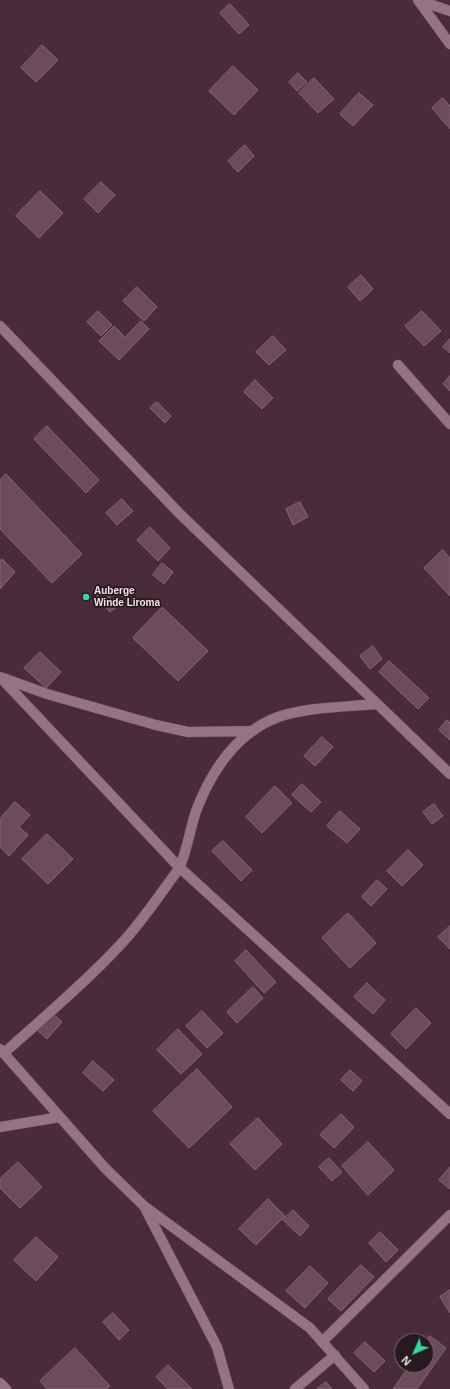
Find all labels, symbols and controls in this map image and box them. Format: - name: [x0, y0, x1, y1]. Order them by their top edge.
- place label: Auberge Winde Liroma: [94, 585, 160, 608]
- marker: Auberge Winde Liroma: [81, 592, 91, 602]
- north arrow: [394, 1333, 434, 1373]
- text: N: [399, 1354, 413, 1368]

